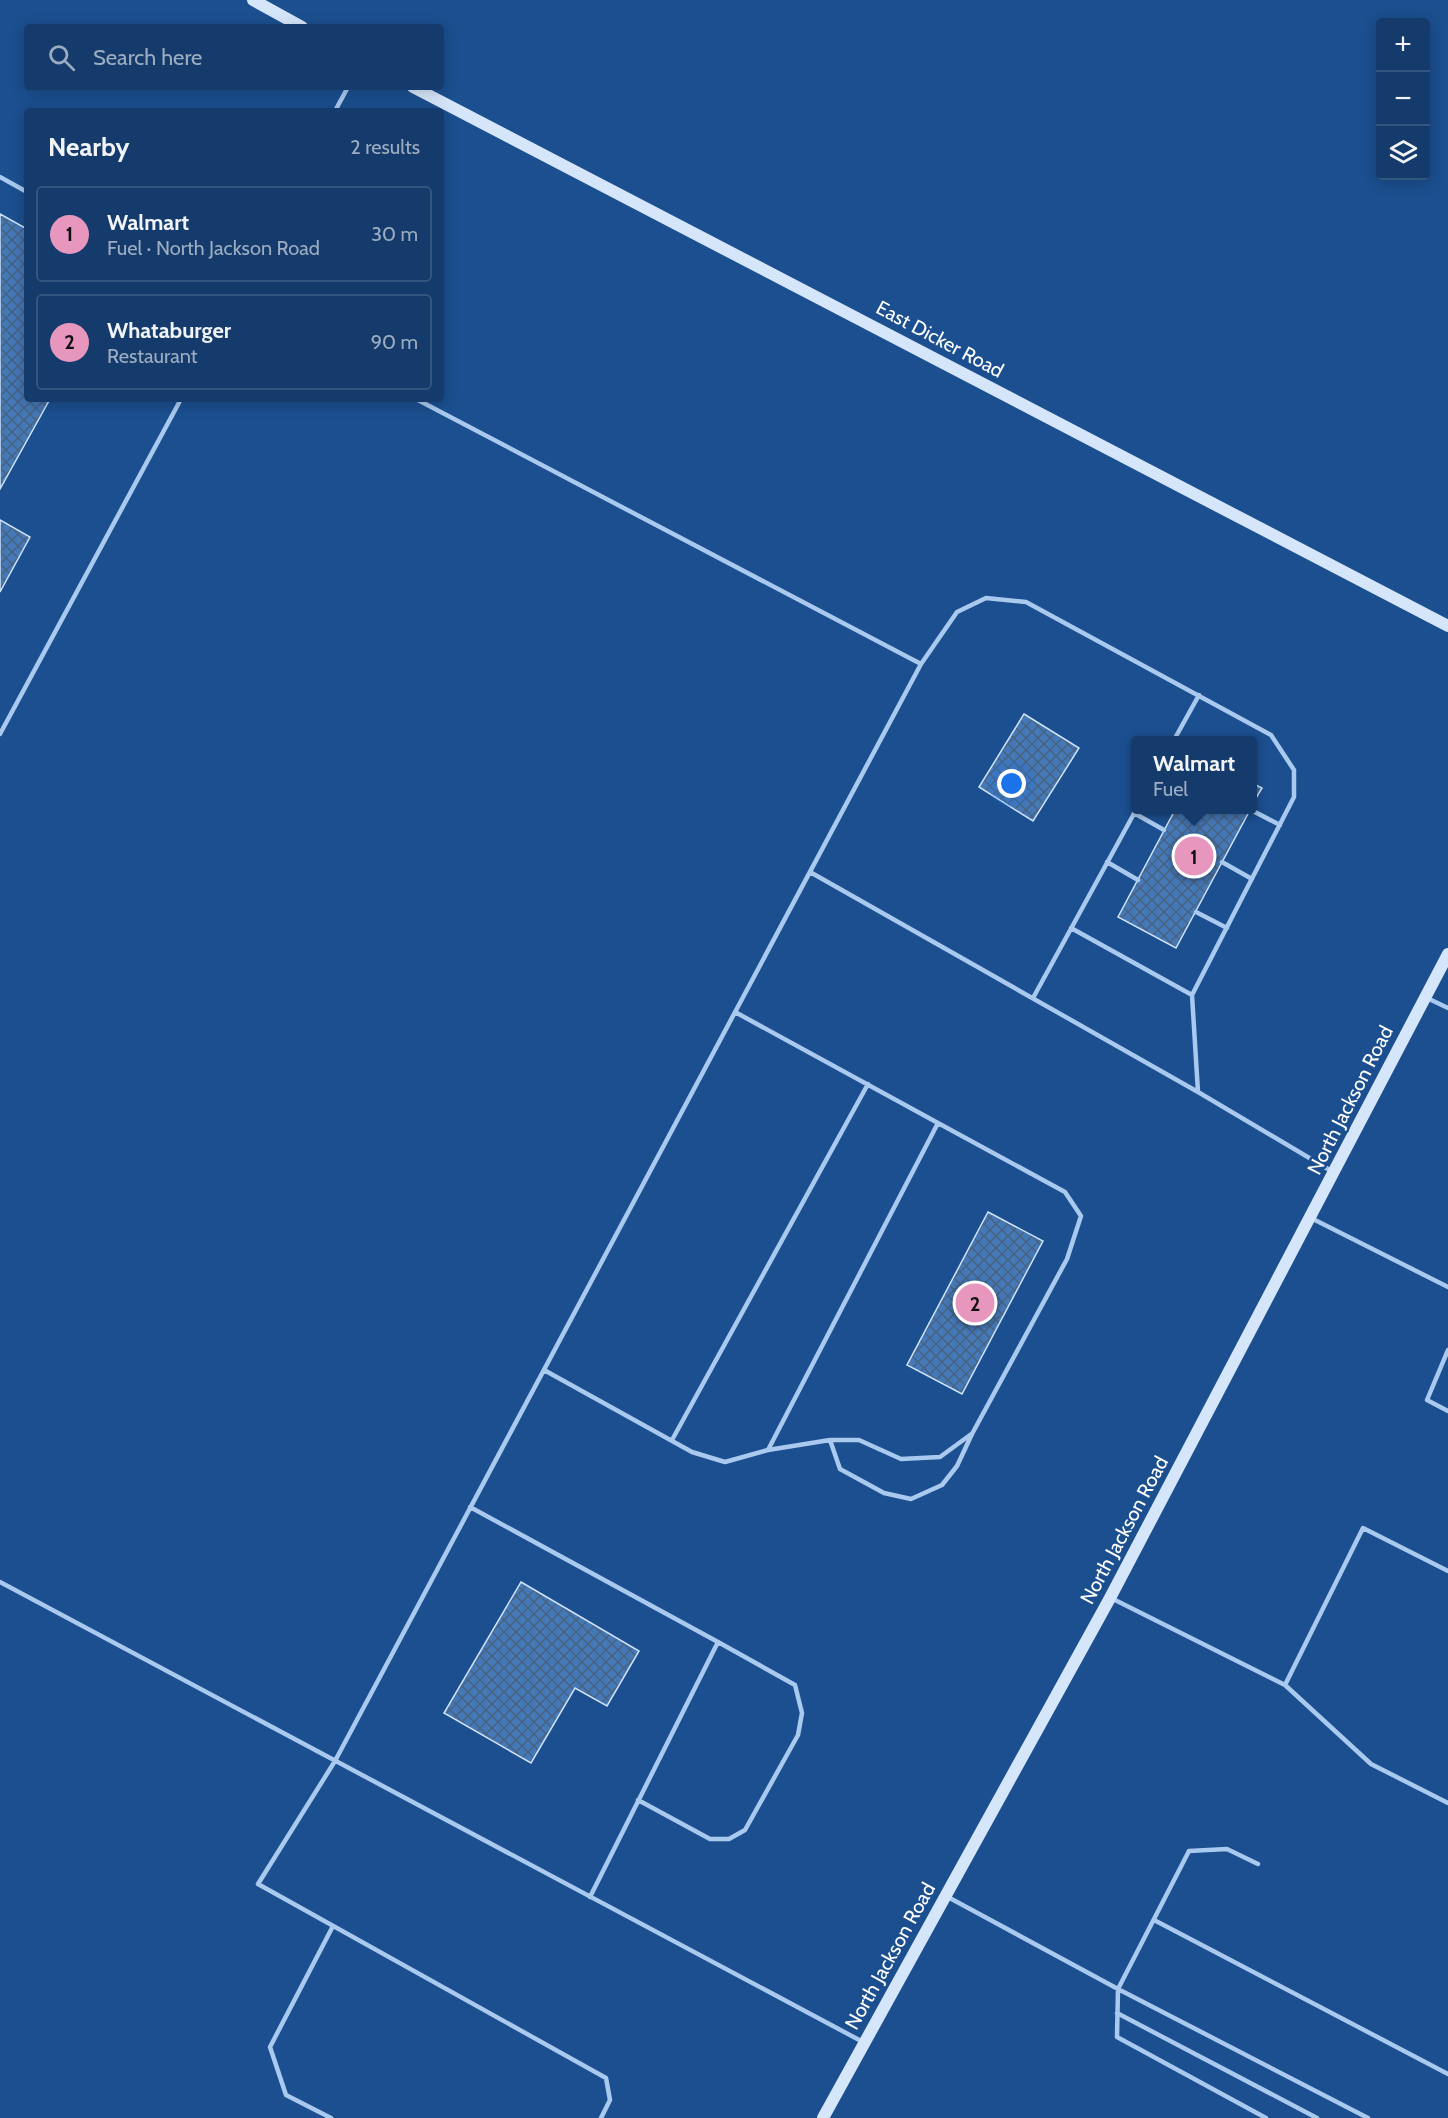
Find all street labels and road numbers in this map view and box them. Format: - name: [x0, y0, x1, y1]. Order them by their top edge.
- street label: East Dicker Road: [872, 295, 1008, 383]
- street label: North Jackson Road: [1302, 1021, 1398, 1179]
- street label: North Jackson Road: [1075, 1452, 1173, 1608]
- street label: North Jackson Road: [840, 1878, 940, 2034]

